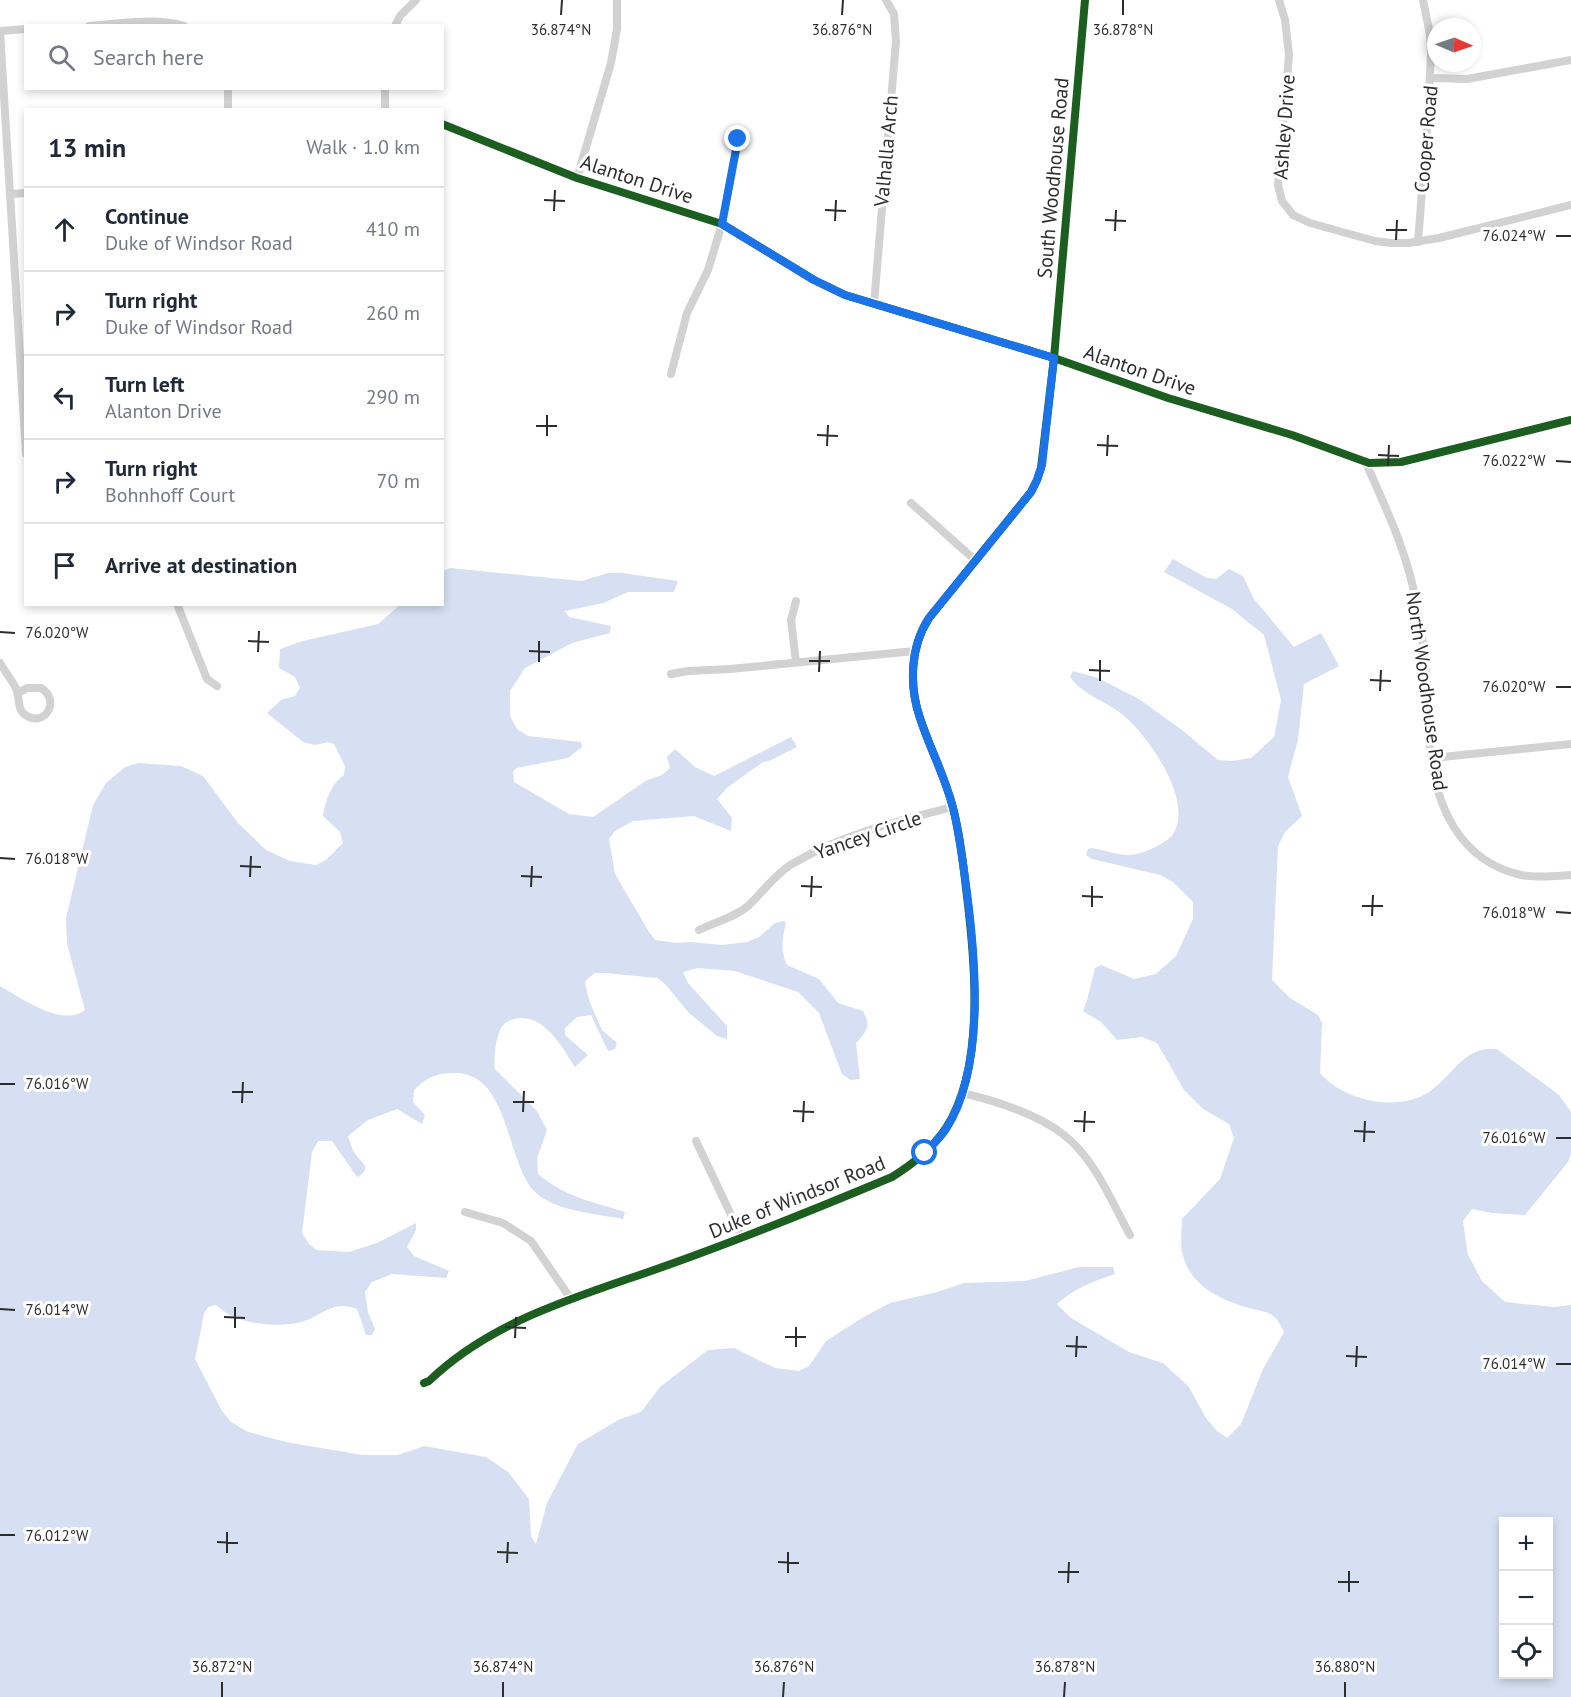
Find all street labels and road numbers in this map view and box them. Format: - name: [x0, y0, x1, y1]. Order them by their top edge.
- street label: Ashley Drive: [1267, 74, 1301, 180]
- street label: South Woodhouse Road: [1031, 77, 1075, 279]
- street label: Cooper Road: [1408, 84, 1444, 194]
- street label: Valhalla Arch: [868, 94, 904, 209]
- street label: Alanton Drive: [577, 149, 697, 209]
- street label: Alanton Drive: [1081, 339, 1199, 401]
- street label: North Woodhouse Road: [1400, 590, 1454, 792]
- street label: Yancey Circle: [811, 805, 925, 865]
- street label: Duke of Windsor Road: [705, 1150, 889, 1244]

